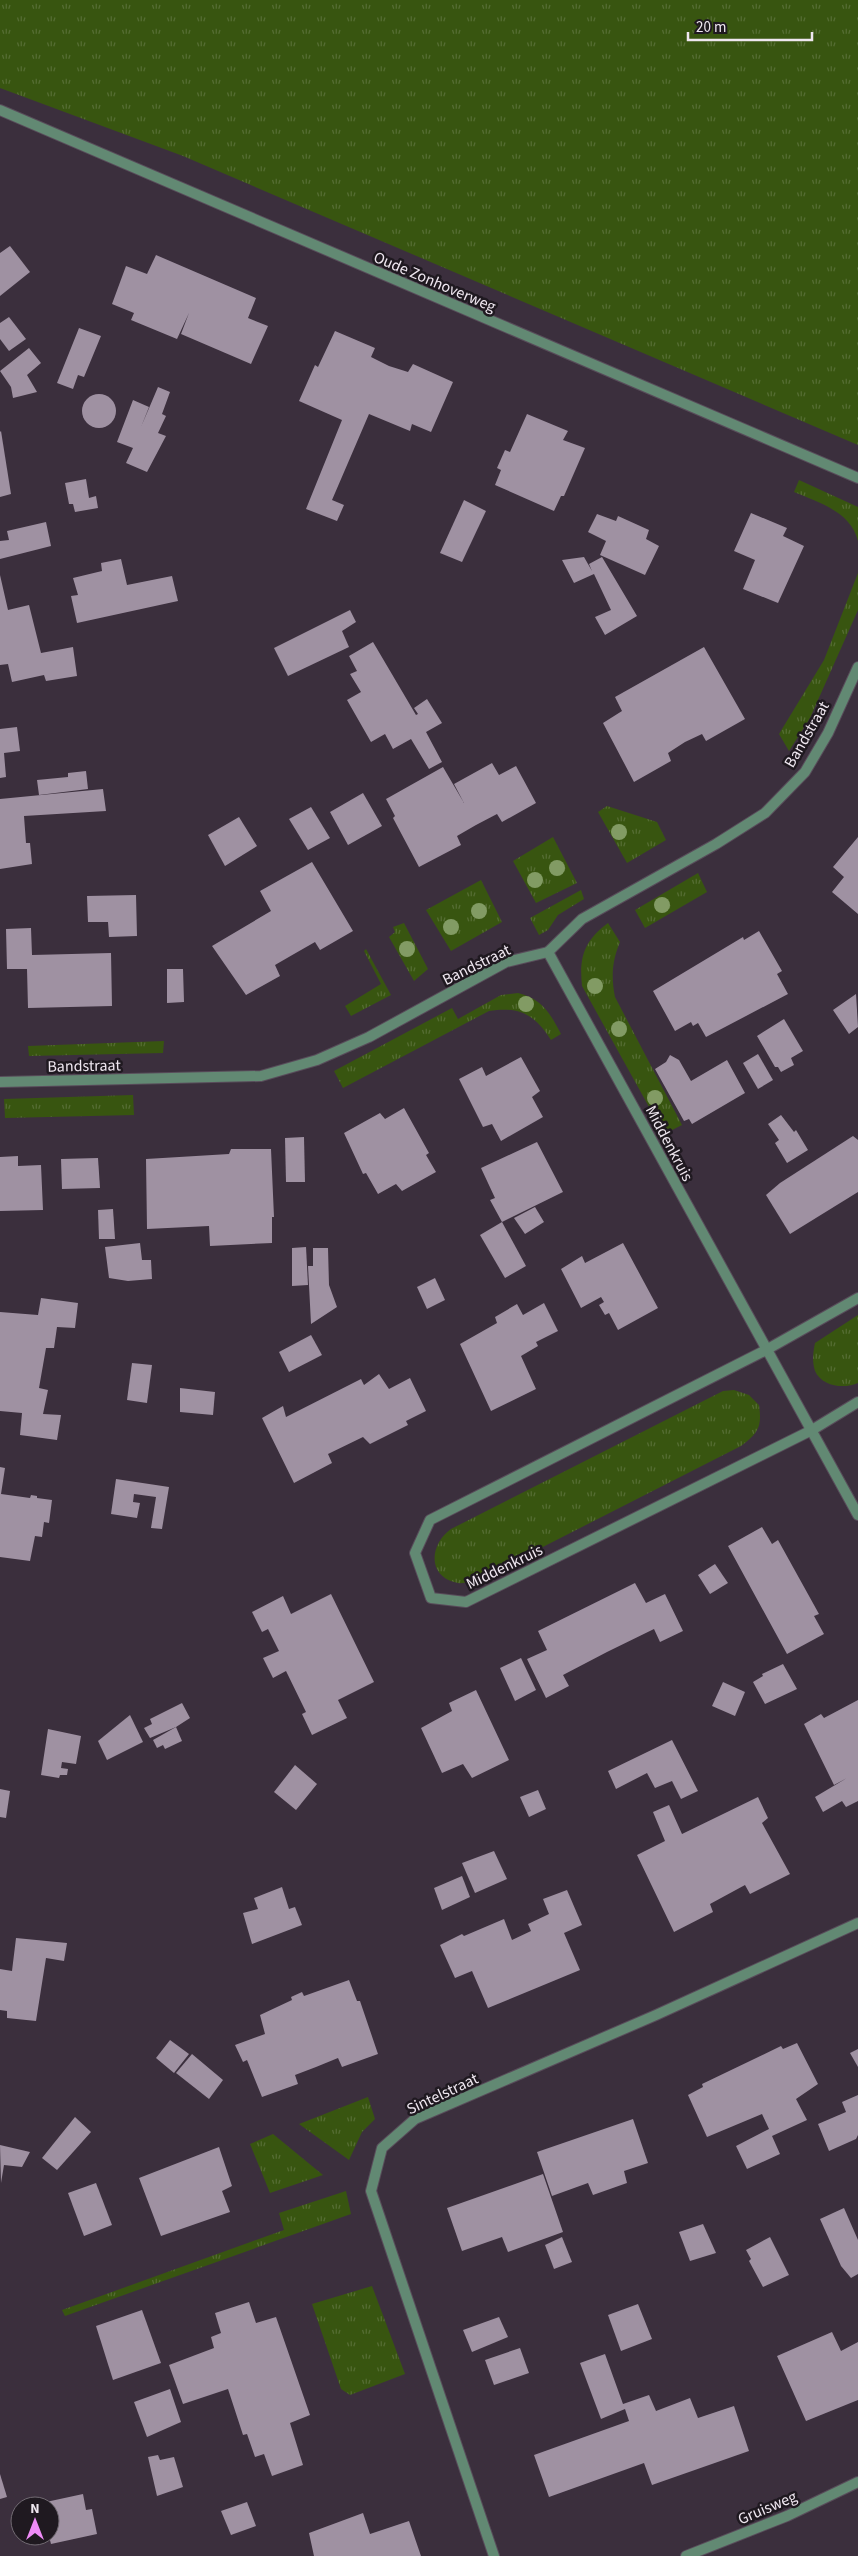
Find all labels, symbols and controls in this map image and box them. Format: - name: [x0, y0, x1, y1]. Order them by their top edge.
- scale bar: [688, 10, 812, 42]
- text: 20 m: [696, 17, 726, 38]
- street label: Oude Zonhoverweg: [370, 246, 499, 318]
- street label: Bandstraat: [779, 697, 835, 772]
- street label: Bandstraat: [439, 939, 515, 991]
- street label: Bandstraat: [47, 1054, 121, 1078]
- street label: Middenkruis: [640, 1102, 698, 1185]
- street label: Middenkruis: [462, 1539, 547, 1595]
- street label: Sintelstraat: [403, 2067, 482, 2120]
- street label: Gruisweg: [735, 2486, 800, 2530]
- north arrow: [10, 2496, 60, 2546]
- text: N: [30, 2499, 40, 2519]

